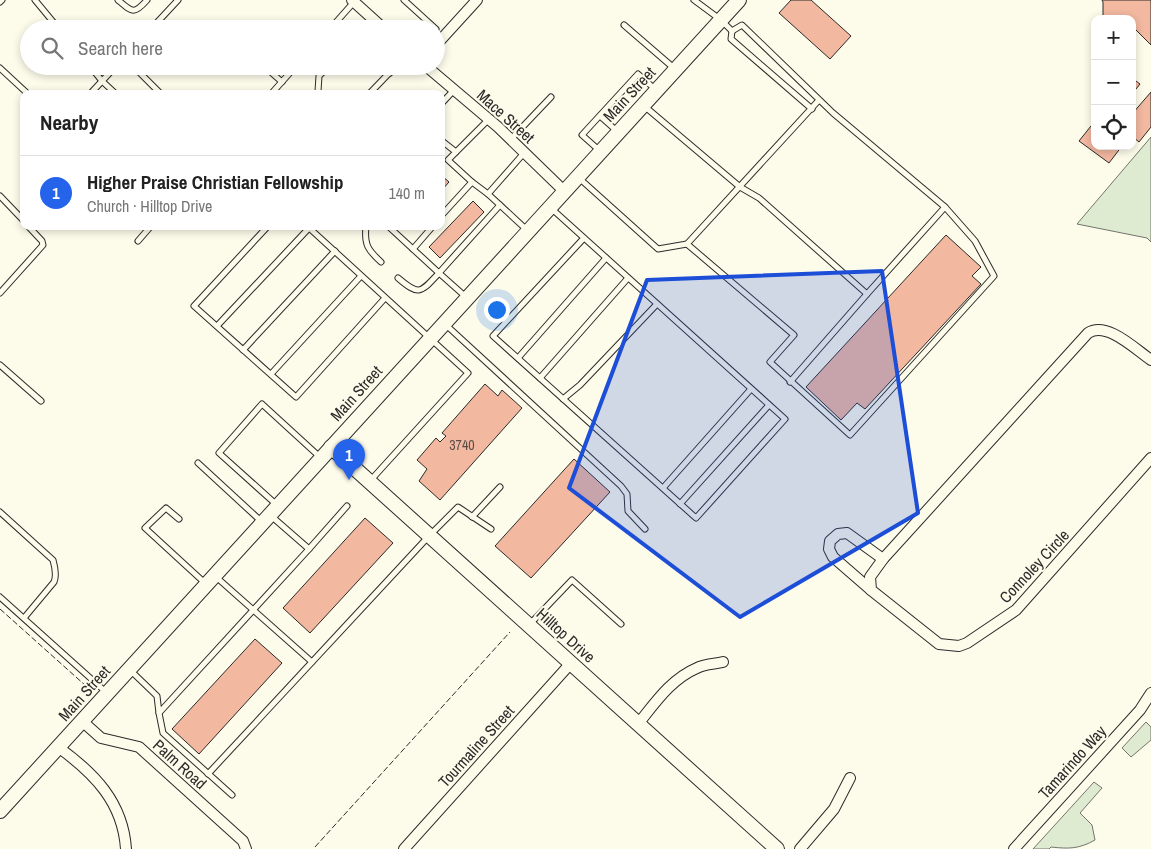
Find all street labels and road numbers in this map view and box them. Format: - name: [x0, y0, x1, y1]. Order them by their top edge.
- street label: Main Street: [598, 61, 660, 126]
- street label: Mace Street: [472, 84, 540, 148]
- street label: Main Street: [325, 360, 387, 426]
- street label: Connoley Circle: [994, 524, 1074, 608]
- street label: Hilltop Drive: [532, 603, 600, 667]
- street label: Main Street: [53, 660, 115, 726]
- street label: Tourmaline Street: [433, 700, 519, 792]
- street label: Tamarindo Way: [1033, 720, 1111, 803]
- street label: Palm Road: [149, 734, 211, 794]

